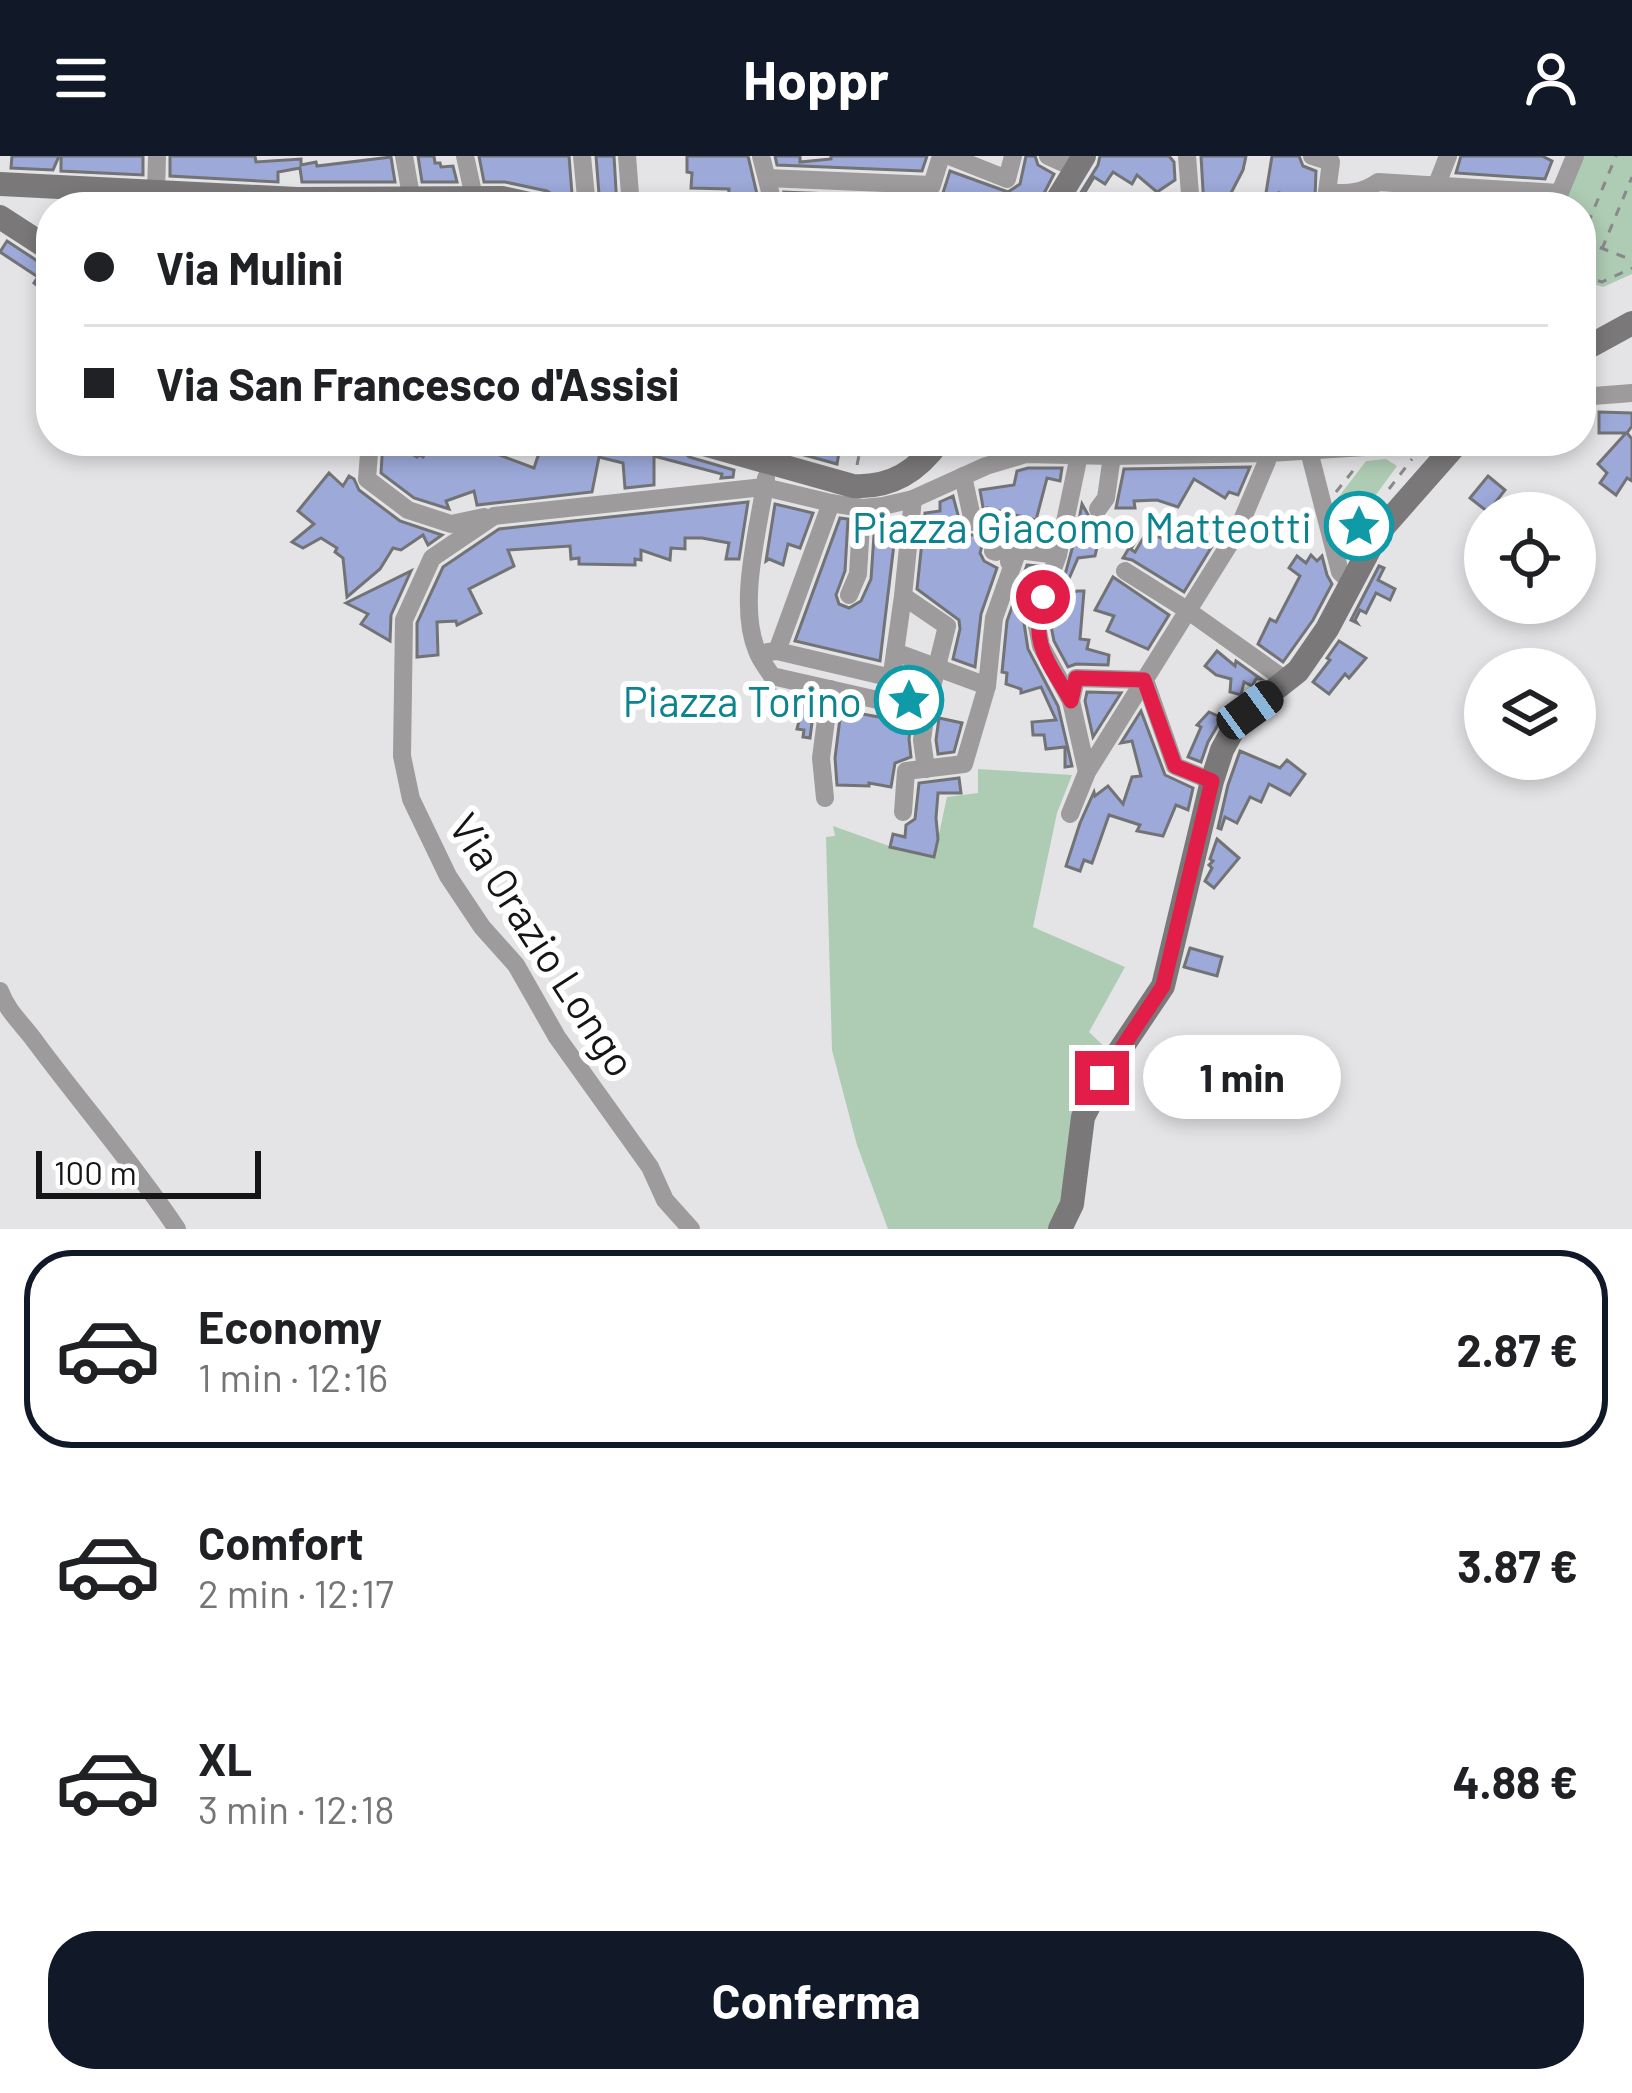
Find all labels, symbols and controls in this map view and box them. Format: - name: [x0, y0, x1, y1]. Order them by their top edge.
- icon: menu: [48, 45, 114, 111]
- icon: person: [1518, 45, 1584, 111]
- text: Hoppr: [743, 46, 889, 111]
- text: Via Mulini: [156, 240, 343, 294]
- text: Via San Francesco d'Assisi: [156, 356, 680, 410]
- place icon: Piazza Giacomo Matteotti: [1324, 491, 1394, 561]
- map controls: [1464, 492, 1596, 780]
- button: locate: [1464, 492, 1596, 624]
- place label: Piazza Giacomo Matteotti: [852, 501, 1312, 551]
- route start: [1016, 570, 1070, 624]
- button: layers: [1464, 648, 1596, 780]
- place icon: Piazza Torino: [874, 665, 944, 735]
- car: [1210, 674, 1290, 746]
- place label: Piazza Torino: [623, 675, 862, 725]
- street label: Via Orazio Longo: [440, 803, 648, 1085]
- callout: 1 min: [1144, 1036, 1342, 1120]
- route end: [1075, 1051, 1129, 1105]
- text: 1 min: [1199, 1053, 1285, 1100]
- scale bar: [36, 1145, 261, 1198]
- text: 100 m: [54, 1152, 137, 1192]
- icon: car: [54, 1295, 162, 1403]
- text: Economy: [198, 1299, 382, 1353]
- text: 2.87 €: [1456, 1322, 1578, 1376]
- text: 1 min · 12:16: [198, 1353, 388, 1400]
- icon: car: [54, 1511, 162, 1619]
- text: Comfort: [198, 1515, 364, 1569]
- text: 3.87 €: [1457, 1538, 1578, 1592]
- text: 2 min · 12:17: [198, 1569, 394, 1616]
- icon: car: [54, 1727, 162, 1835]
- text: XL: [198, 1731, 252, 1785]
- text: 4.88 €: [1452, 1754, 1578, 1808]
- text: 3 min · 12:18: [198, 1785, 395, 1832]
- button: Conferma: [48, 1931, 1584, 2069]

